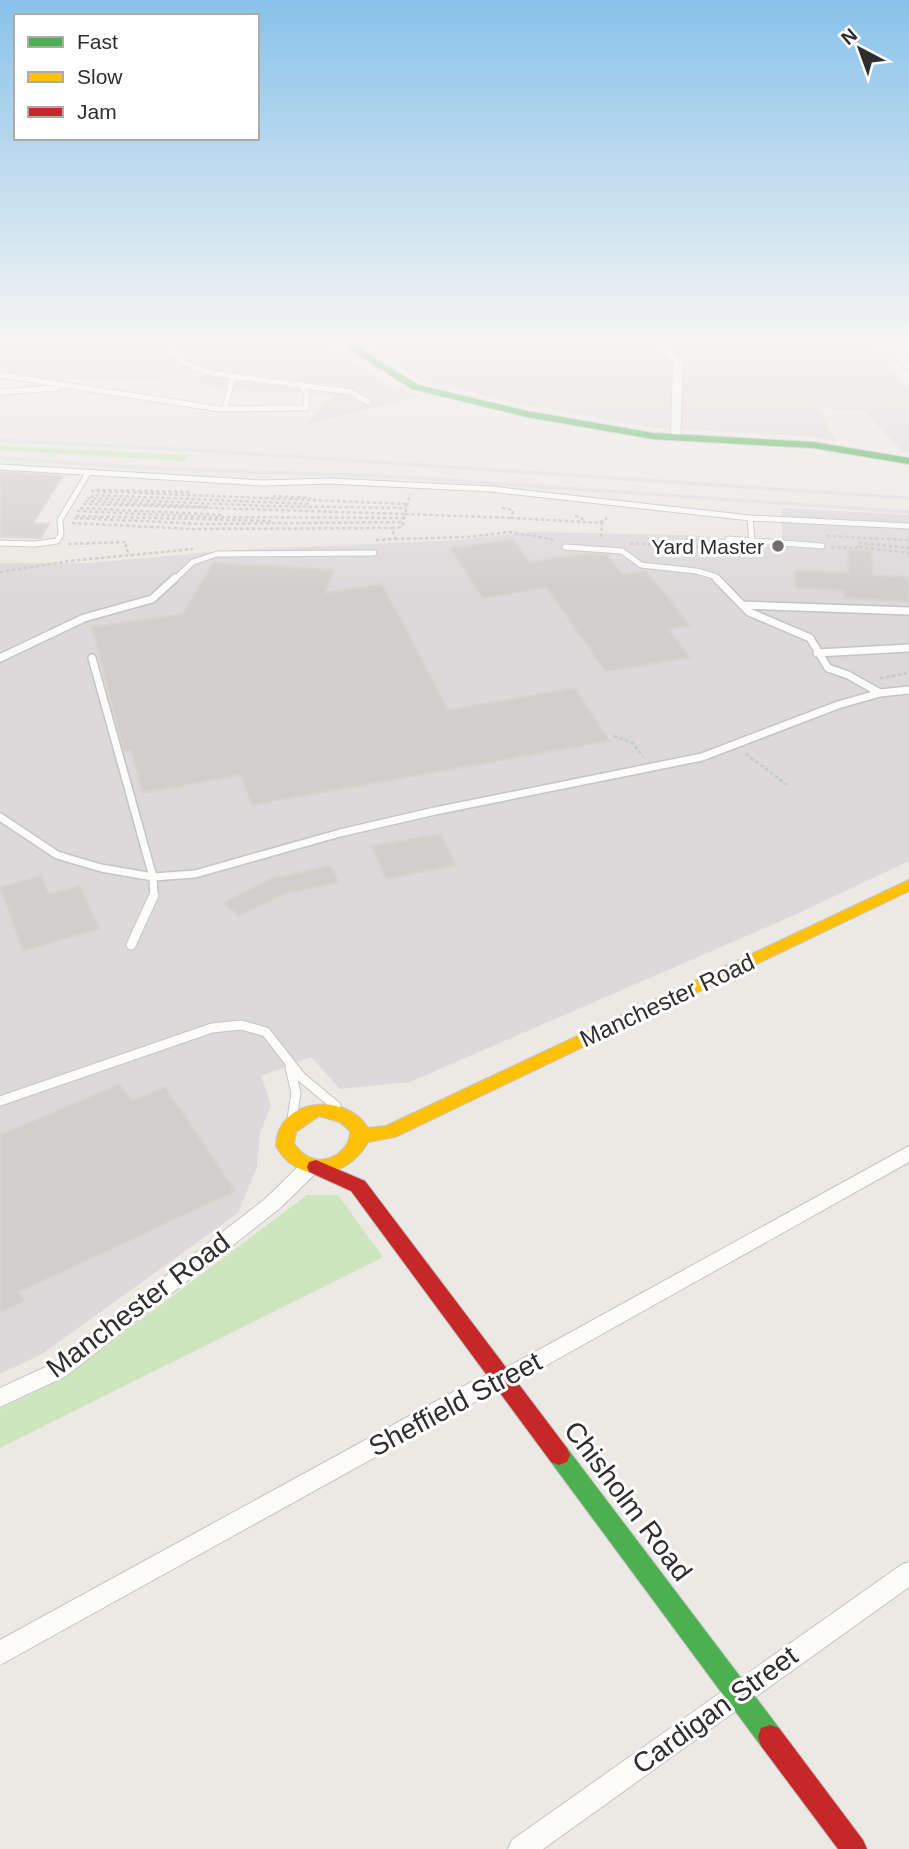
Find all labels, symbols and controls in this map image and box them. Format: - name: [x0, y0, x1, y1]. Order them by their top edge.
- legend: [14, 14, 259, 140]
- north arrow: [825, 14, 895, 84]
- text: N: [837, 24, 861, 49]
- text: Fast: [77, 30, 118, 53]
- text: Slow: [77, 65, 123, 88]
- text: Jam: [77, 100, 117, 123]
- place label: Yard Master: [651, 535, 764, 558]
- marker: Yard Master: [770, 538, 786, 554]
- street label: Manchester Road: [575, 948, 759, 1052]
- street label: Manchester Road: [40, 1226, 236, 1384]
- street label: Sheffield Street: [363, 1345, 547, 1463]
- street label: Chisholm Road: [558, 1415, 698, 1587]
- street label: Cardigan Street: [627, 1640, 804, 1780]

